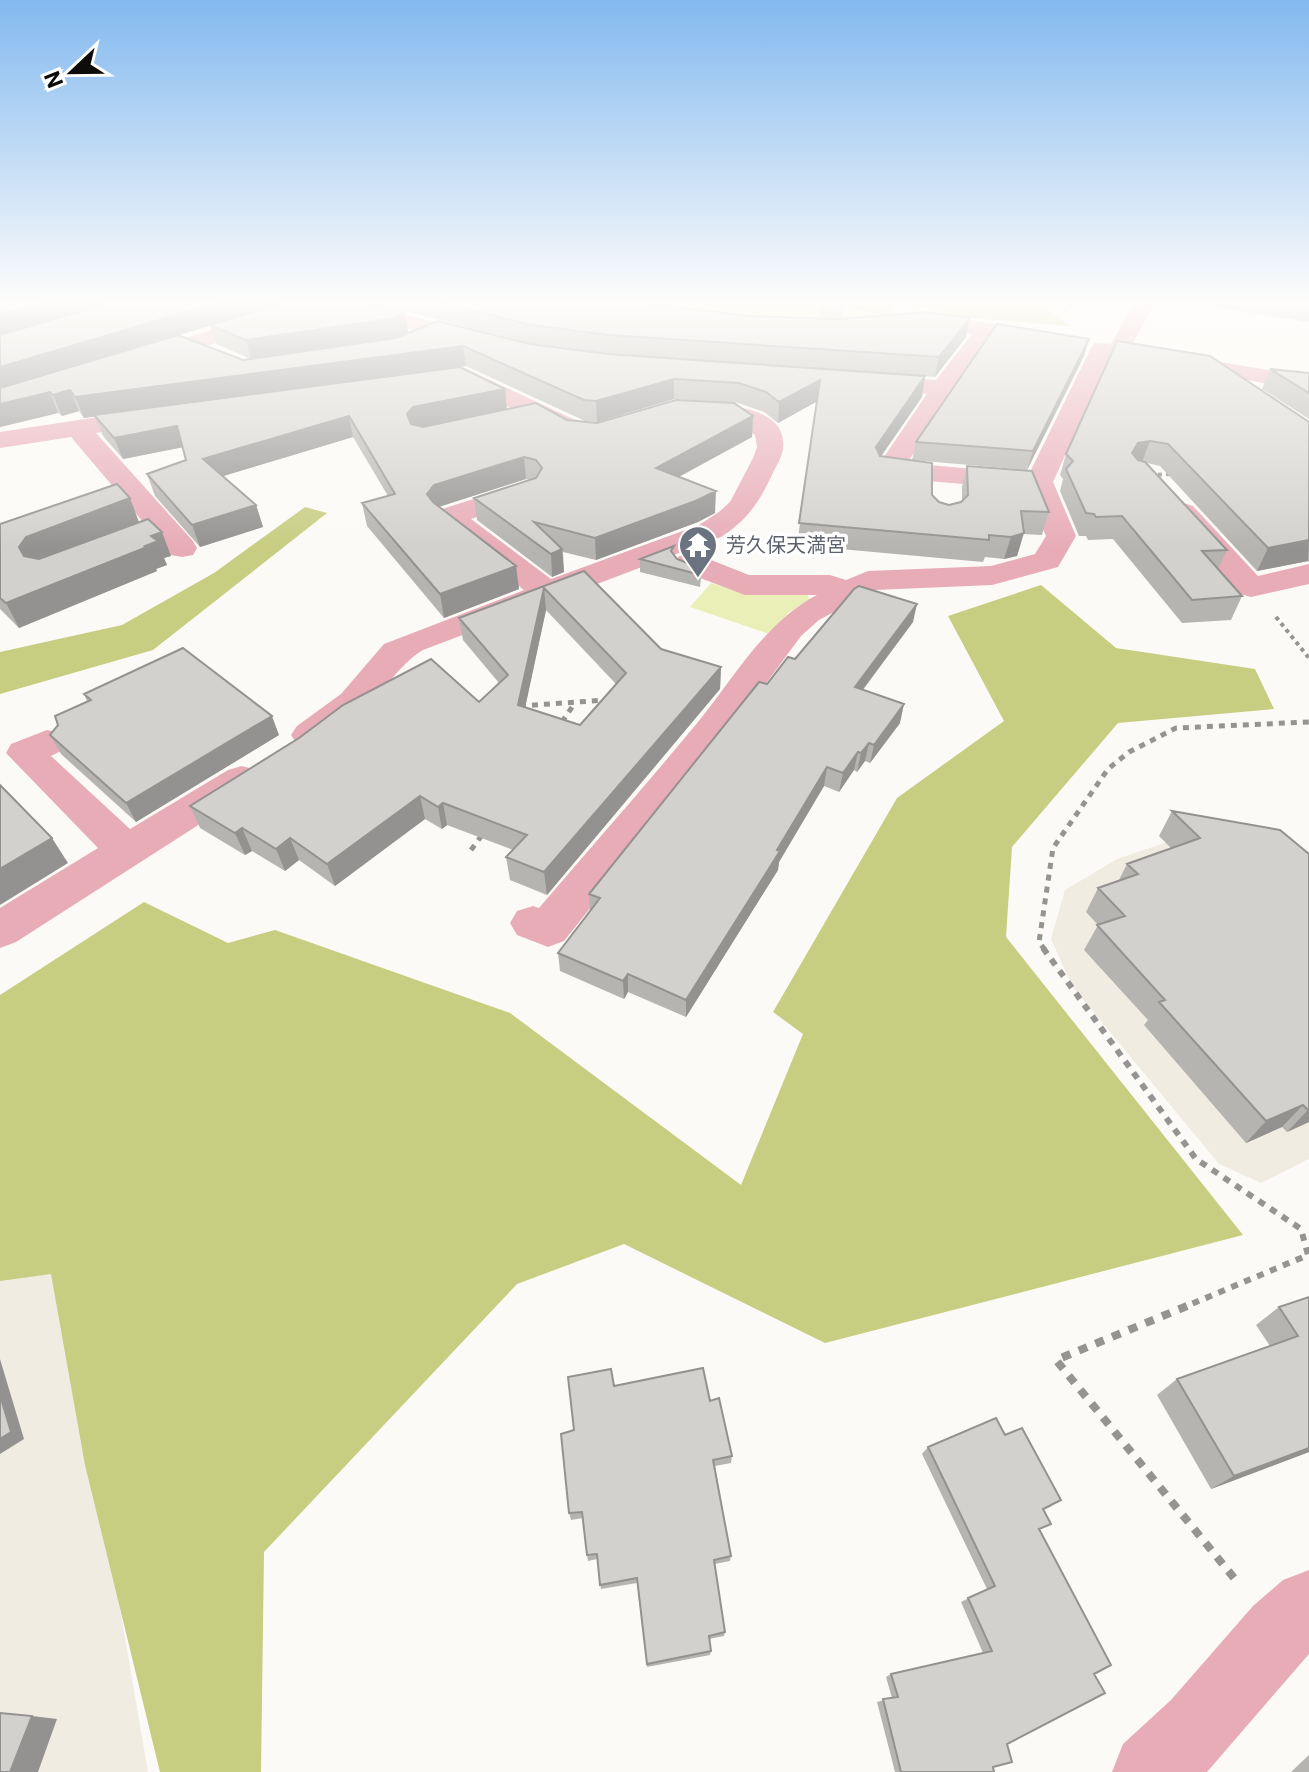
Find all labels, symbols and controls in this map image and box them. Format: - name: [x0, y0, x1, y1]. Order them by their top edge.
- north arrow: [32, 32, 112, 112]
- text: N: [39, 67, 68, 91]
- temple icon: 芳久保天満宮: [677, 524, 719, 579]
- place label: 芳久保天満宮: [726, 533, 846, 557]

